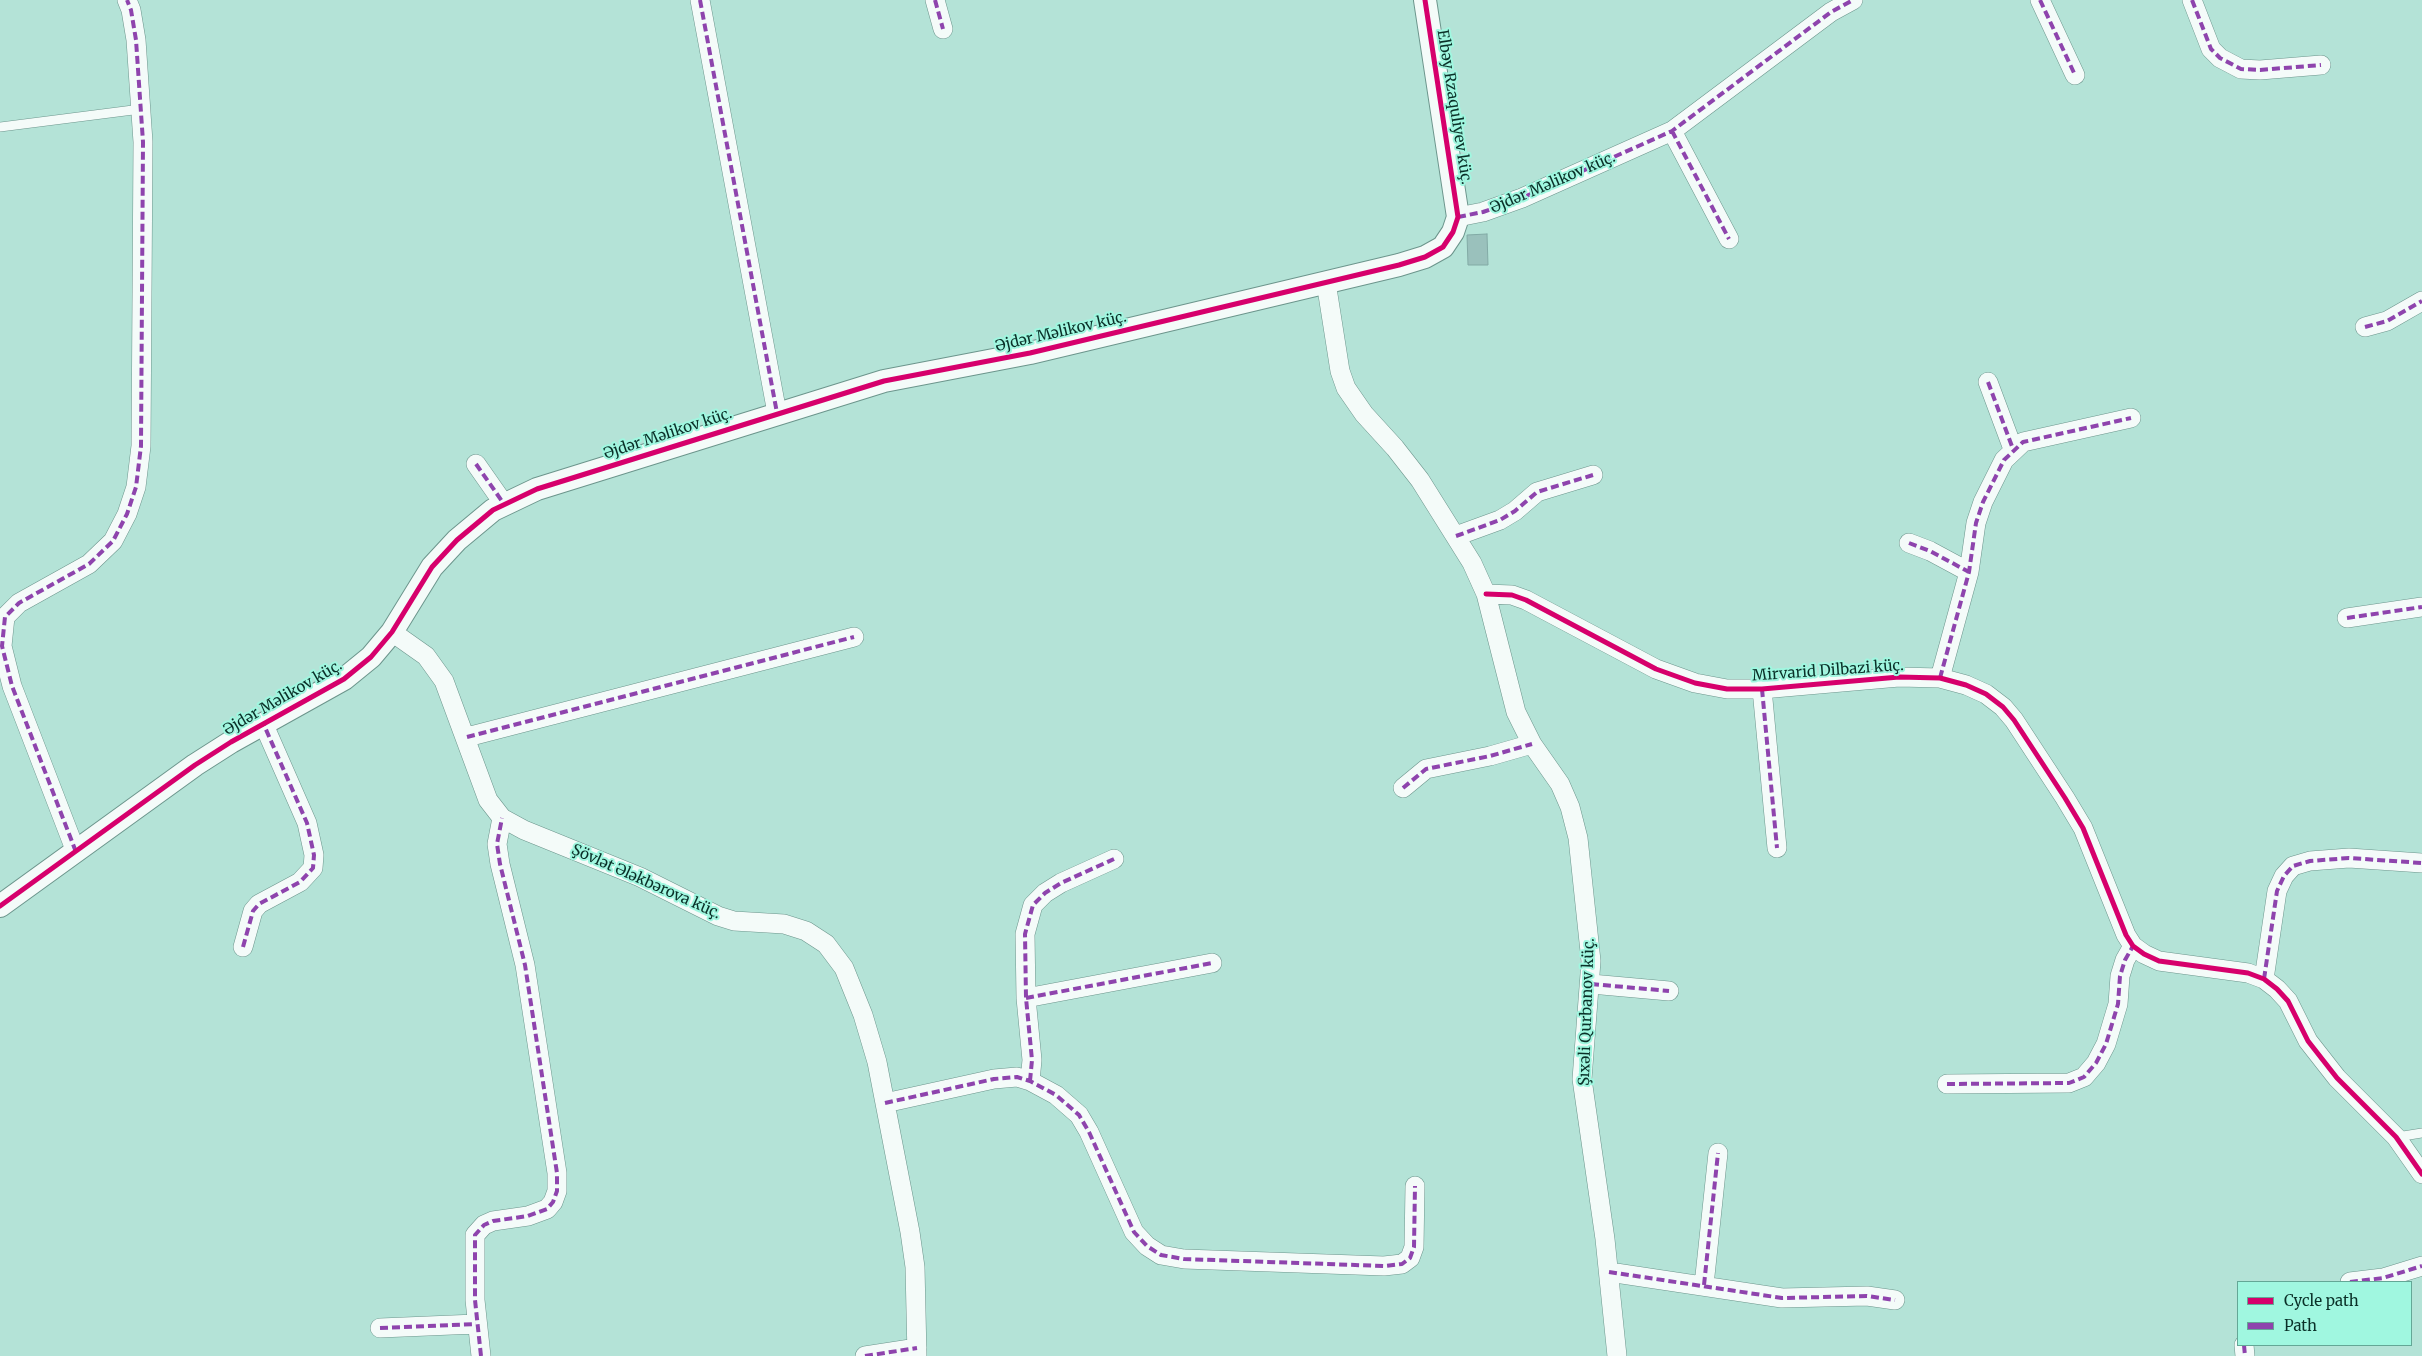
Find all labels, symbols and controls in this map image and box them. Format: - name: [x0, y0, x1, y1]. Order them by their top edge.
- street label: Elbəy Rzaquliyev küç.: [1433, 28, 1475, 186]
- street label: Əjdər Məlikov küç.: [1488, 149, 1618, 217]
- street label: Əjdər Məlikov küç.: [994, 308, 1128, 356]
- street label: Əjdər Məlikov küç.: [602, 405, 734, 463]
- street label: Əjdər Məlikov küç.: [221, 657, 345, 739]
- street label: Mirvarid Dilbazi küç.: [1752, 657, 1904, 685]
- street label: Şövlət Ələkbərova küç.: [569, 841, 723, 923]
- street label: Şıxəli Qurbanov küç.: [1575, 938, 1599, 1086]
- legend: [2237, 1281, 2412, 1346]
- text: Cycle path: [2284, 1291, 2359, 1310]
- text: Path: [2284, 1316, 2317, 1335]

